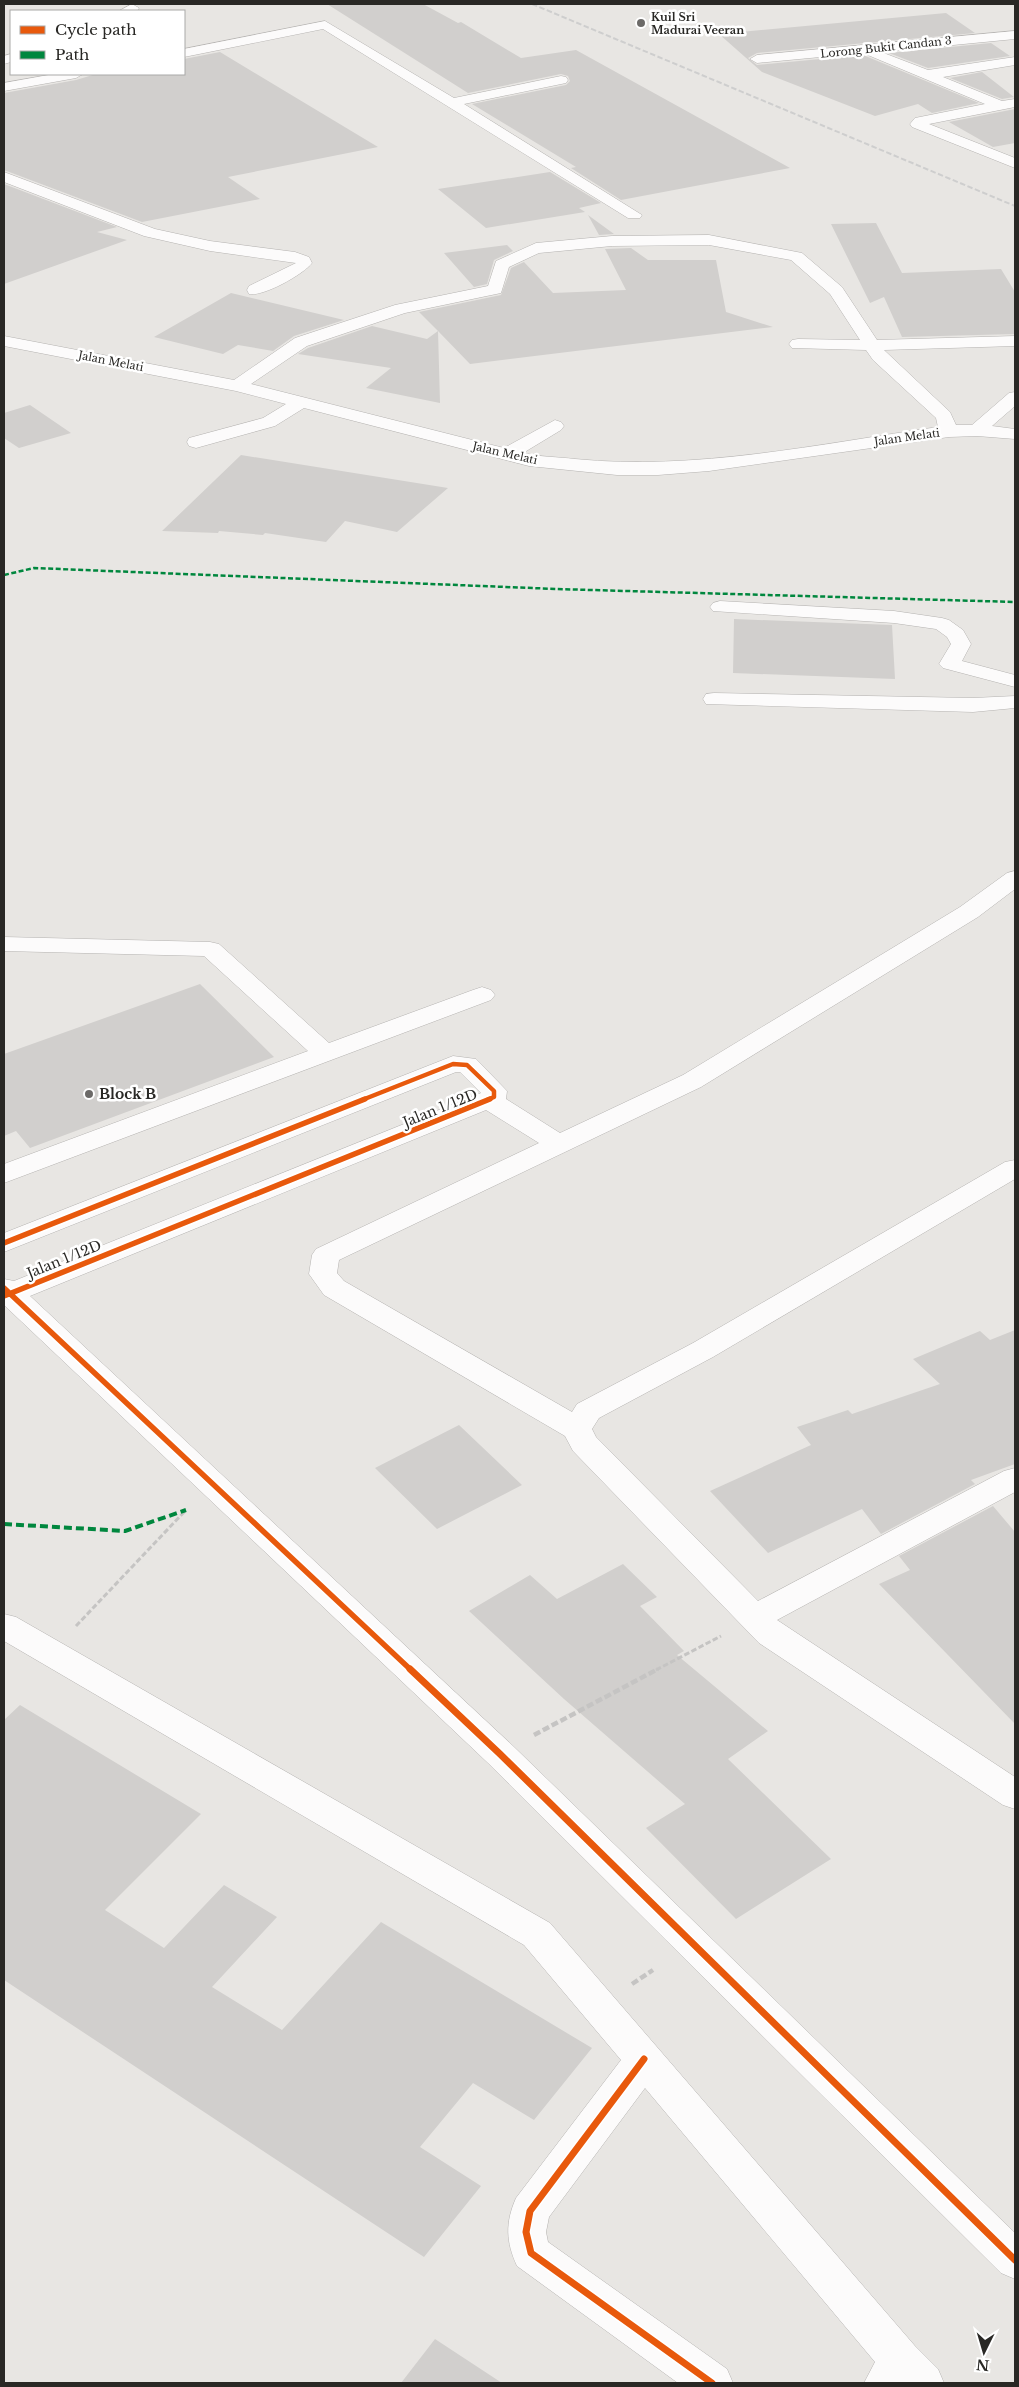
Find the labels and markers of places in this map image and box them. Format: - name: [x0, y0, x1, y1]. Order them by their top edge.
- place label: Kuil Sri Madurai Veeran: [651, 10, 744, 37]
- marker: Kuil Sri Madurai Veeran: [635, 17, 647, 29]
- place label: Block B: [99, 1085, 156, 1103]
- marker: Block B: [83, 1088, 95, 1100]

